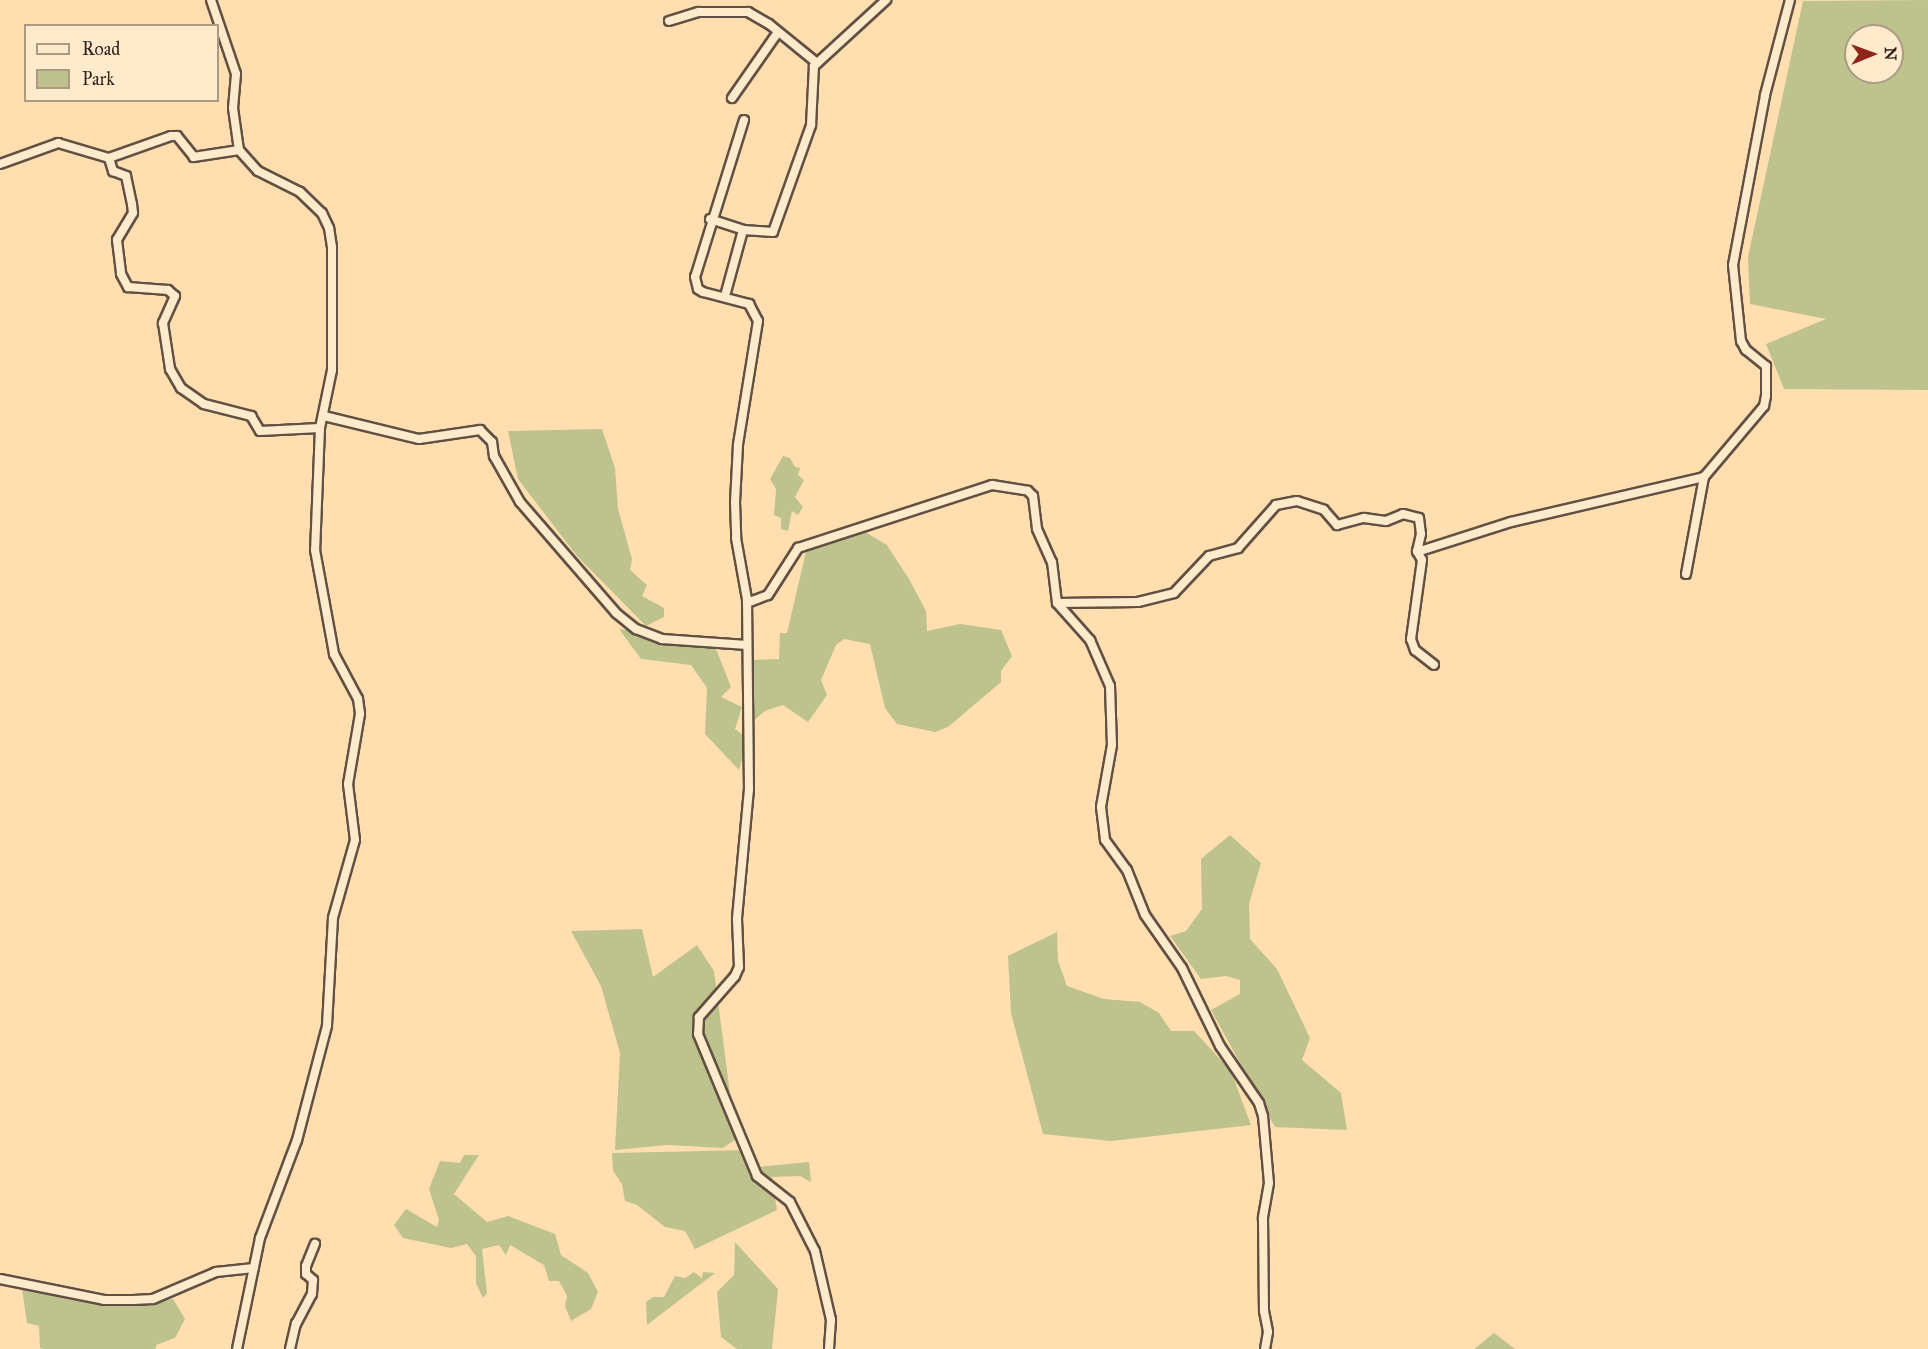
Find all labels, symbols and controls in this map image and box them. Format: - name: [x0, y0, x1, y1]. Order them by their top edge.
- legend: [24, 24, 219, 102]
- north arrow: [1844, 24, 1904, 84]
- text: Road: [82, 38, 120, 60]
- text: N: [1881, 47, 1900, 61]
- text: Park: [82, 68, 115, 90]

